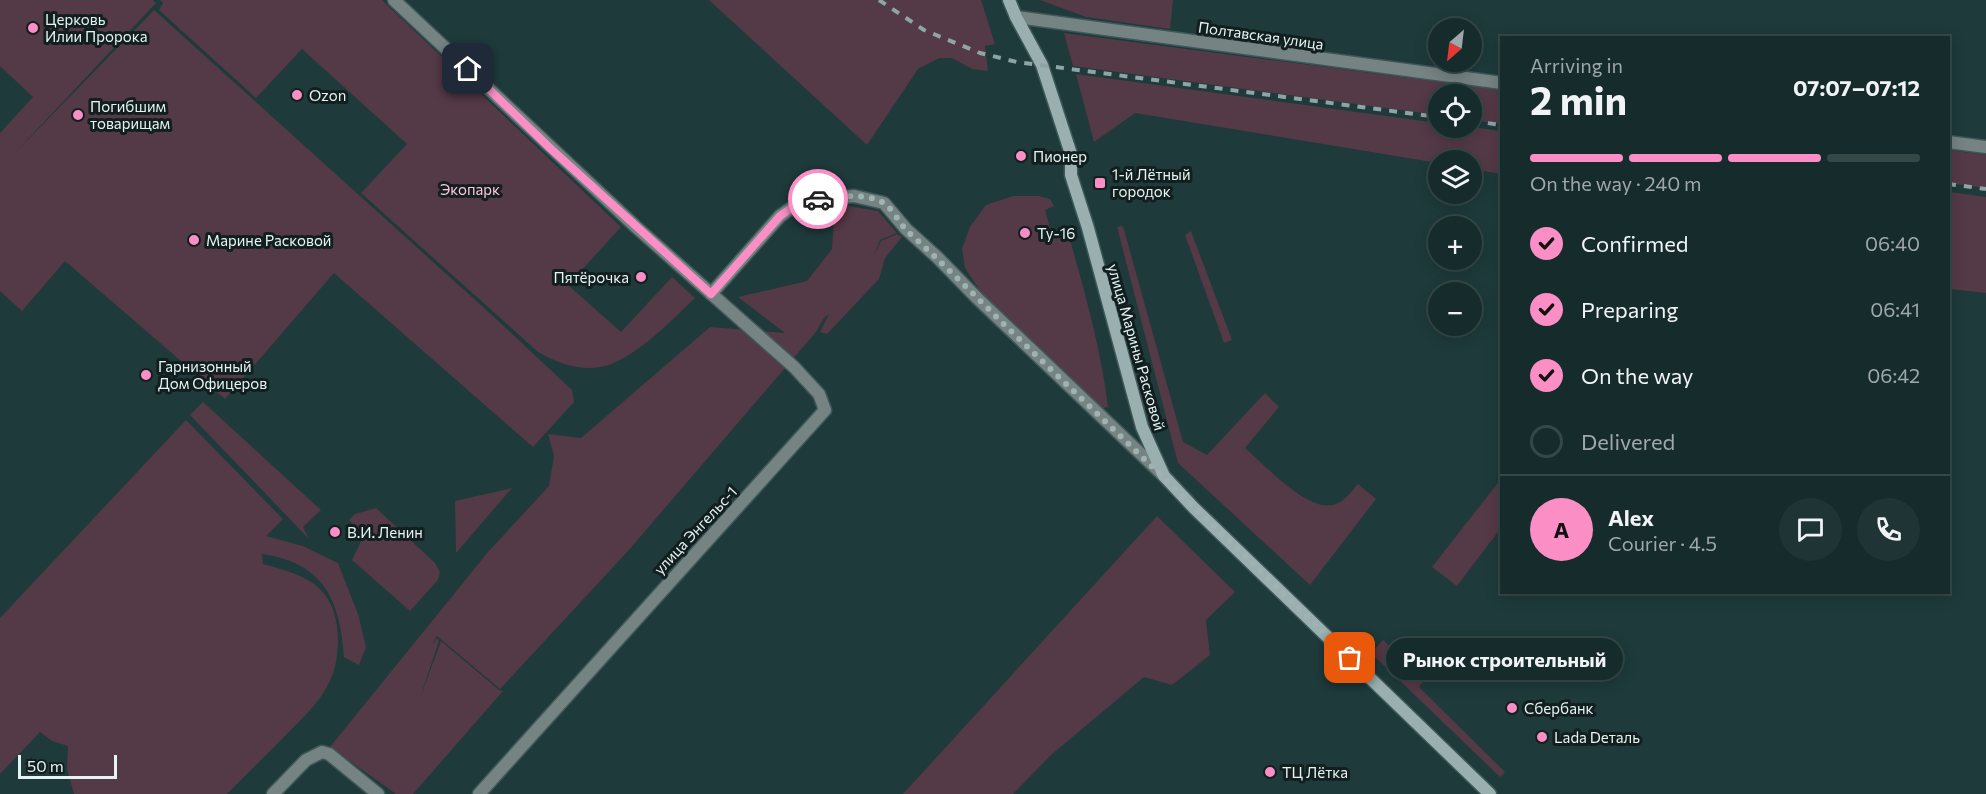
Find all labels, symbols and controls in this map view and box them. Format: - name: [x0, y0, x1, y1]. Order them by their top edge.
- place label: Церковь Илии Пророка: [45, 10, 148, 45]
- street label: Полтавская улица: [1197, 17, 1325, 53]
- north arrow: [1428, 18, 1482, 72]
- map controls: [1428, 18, 1482, 336]
- marker: Церковь Илии Пророка: [26, 21, 40, 35]
- pin: [442, 43, 493, 94]
- icon: home: [451, 52, 484, 85]
- text: Arriving in: [1530, 53, 1623, 77]
- text: 07:07–07:12: [1793, 74, 1920, 101]
- text: 2 min: [1530, 75, 1627, 123]
- button: locate: [1428, 84, 1482, 138]
- place label: Ozon: [309, 86, 346, 104]
- marker: Ozon: [290, 88, 304, 102]
- place label: Погибшим товарищам: [90, 97, 170, 132]
- marker: Погибшим товарищам: [71, 108, 85, 122]
- place label: Пионер: [1033, 147, 1087, 165]
- marker: Пионер: [1014, 149, 1028, 163]
- button: layers: [1428, 150, 1482, 204]
- place label: 1-й Лётный городок: [1112, 165, 1191, 200]
- courier: [788, 169, 848, 229]
- text: On the way · 240 m: [1530, 171, 1702, 195]
- marker: 1-й Лётный городок: [1093, 176, 1107, 190]
- park label: Экопарк: [440, 180, 500, 198]
- icon: car: [802, 183, 835, 216]
- button: +: [1428, 216, 1482, 270]
- place label: Ту-16: [1037, 224, 1075, 242]
- marker: Ту-16: [1018, 226, 1032, 240]
- icon: check: [1530, 227, 1563, 260]
- text: Confirmed: [1581, 230, 1688, 257]
- place label: Марине Расковой: [206, 231, 331, 249]
- text: 06:40: [1865, 231, 1920, 255]
- marker: Марине Расковой: [187, 233, 201, 247]
- street label: улица Марины Расковой: [1105, 262, 1169, 432]
- place label: Пятёрочка: [554, 268, 629, 286]
- marker: Пятёрочка: [634, 270, 648, 284]
- button: −: [1428, 282, 1482, 336]
- icon: check: [1530, 293, 1563, 326]
- text: Preparing: [1581, 296, 1678, 323]
- text: 06:41: [1870, 297, 1920, 321]
- place label: Гарнизонный Дом Офицеров: [158, 357, 267, 392]
- icon: check: [1530, 359, 1563, 392]
- text: On the way: [1581, 362, 1693, 389]
- text: 06:42: [1867, 363, 1920, 387]
- marker: Гарнизонный Дом Офицеров: [139, 368, 153, 382]
- text: Delivered: [1581, 428, 1675, 455]
- street label: улица Энгельс-1: [650, 482, 740, 578]
- button: chat: [1779, 498, 1842, 561]
- button: phone: [1857, 498, 1920, 561]
- text: Alex: [1608, 504, 1654, 531]
- text: A: [1554, 516, 1569, 543]
- place label: В.И. Ленин: [347, 523, 423, 541]
- marker: В.И. Ленин: [328, 525, 342, 539]
- text: Courier · 4.5: [1608, 531, 1717, 555]
- pin: [1324, 632, 1375, 683]
- callout: Рынок строительный: [1386, 637, 1623, 679]
- icon: bag: [1333, 641, 1366, 674]
- text: Рынок строительный: [1403, 647, 1606, 671]
- place label: Сбербанк: [1524, 699, 1594, 717]
- marker: Сбербанк: [1505, 701, 1519, 715]
- place label: Lada Dеталь: [1554, 728, 1640, 746]
- marker: Lada Dеталь: [1535, 730, 1549, 744]
- scale bar: [18, 752, 117, 780]
- text: 50 m: [27, 756, 64, 775]
- place label: ТЦ Лётка: [1282, 763, 1348, 781]
- marker: ТЦ Лётка: [1263, 765, 1277, 779]

